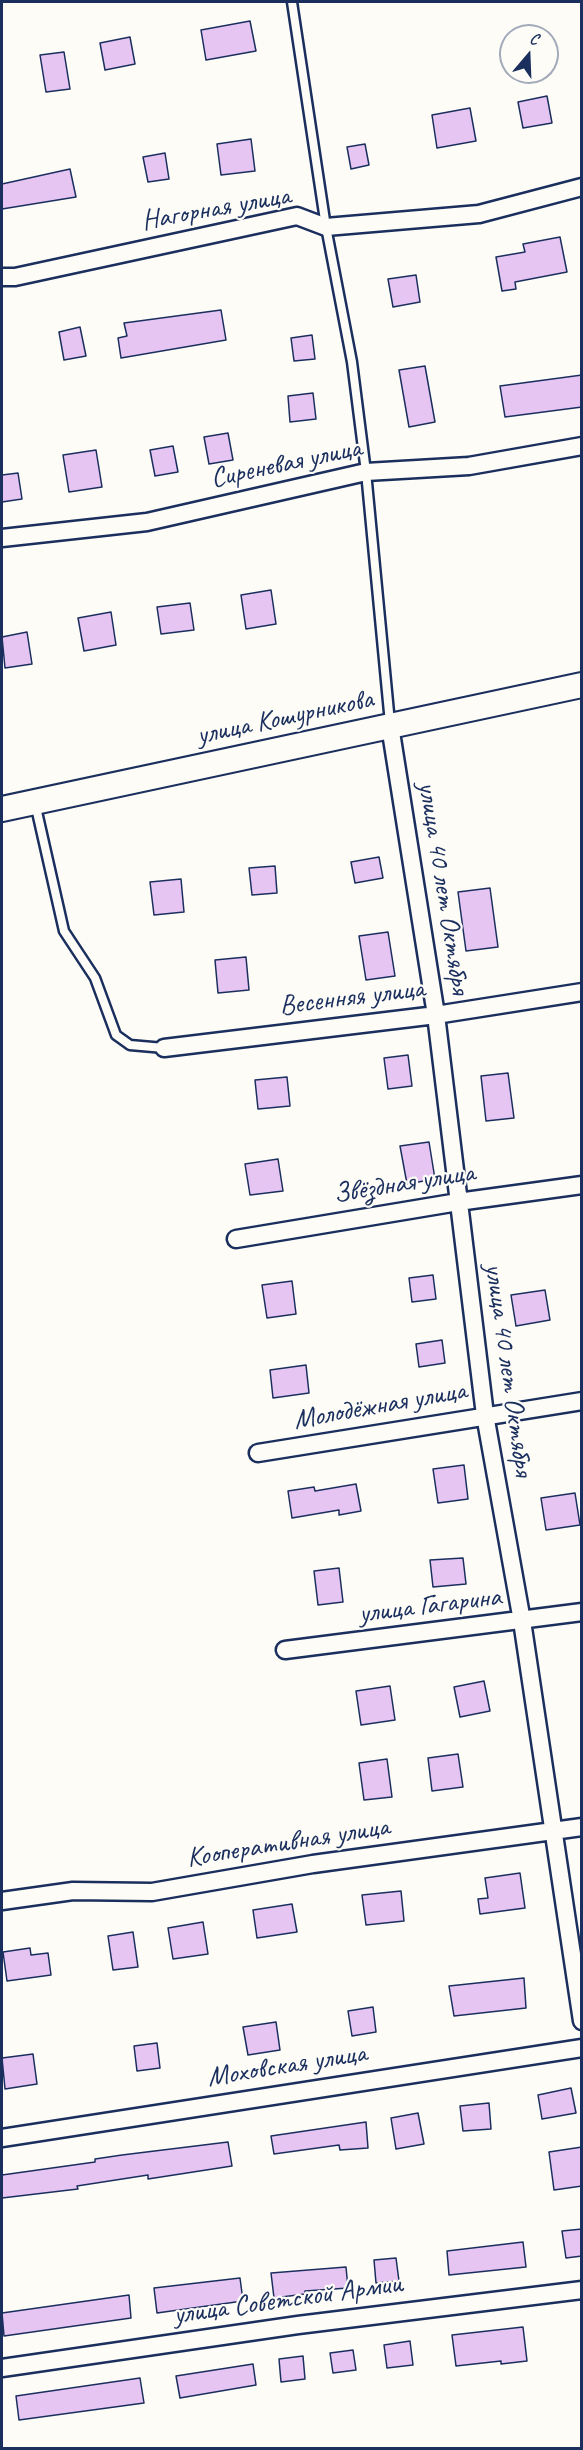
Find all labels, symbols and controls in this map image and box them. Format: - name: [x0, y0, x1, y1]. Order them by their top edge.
- north arrow: [499, 24, 559, 84]
- text: С: [527, 28, 541, 50]
- street label: Нагорная улица: [139, 179, 293, 239]
- street label: Сиреневая улица: [208, 432, 364, 496]
- street label: улица Кошурникова: [194, 683, 376, 753]
- street label: улица 40 лет Октября: [410, 779, 476, 997]
- street label: Весенняя улица: [278, 972, 426, 1024]
- street label: Звёздная улица: [331, 1156, 477, 1212]
- street label: улица 40 лет Октября: [476, 1261, 540, 1479]
- street label: Молодёжная улица: [291, 1374, 469, 1438]
- street label: улица Гагарина: [357, 1581, 503, 1631]
- street label: Кооперативная улица: [184, 1810, 392, 1876]
- street label: Моховская улица: [205, 2037, 369, 2095]
- street label: улица Советской Армии: [171, 2267, 405, 2333]

